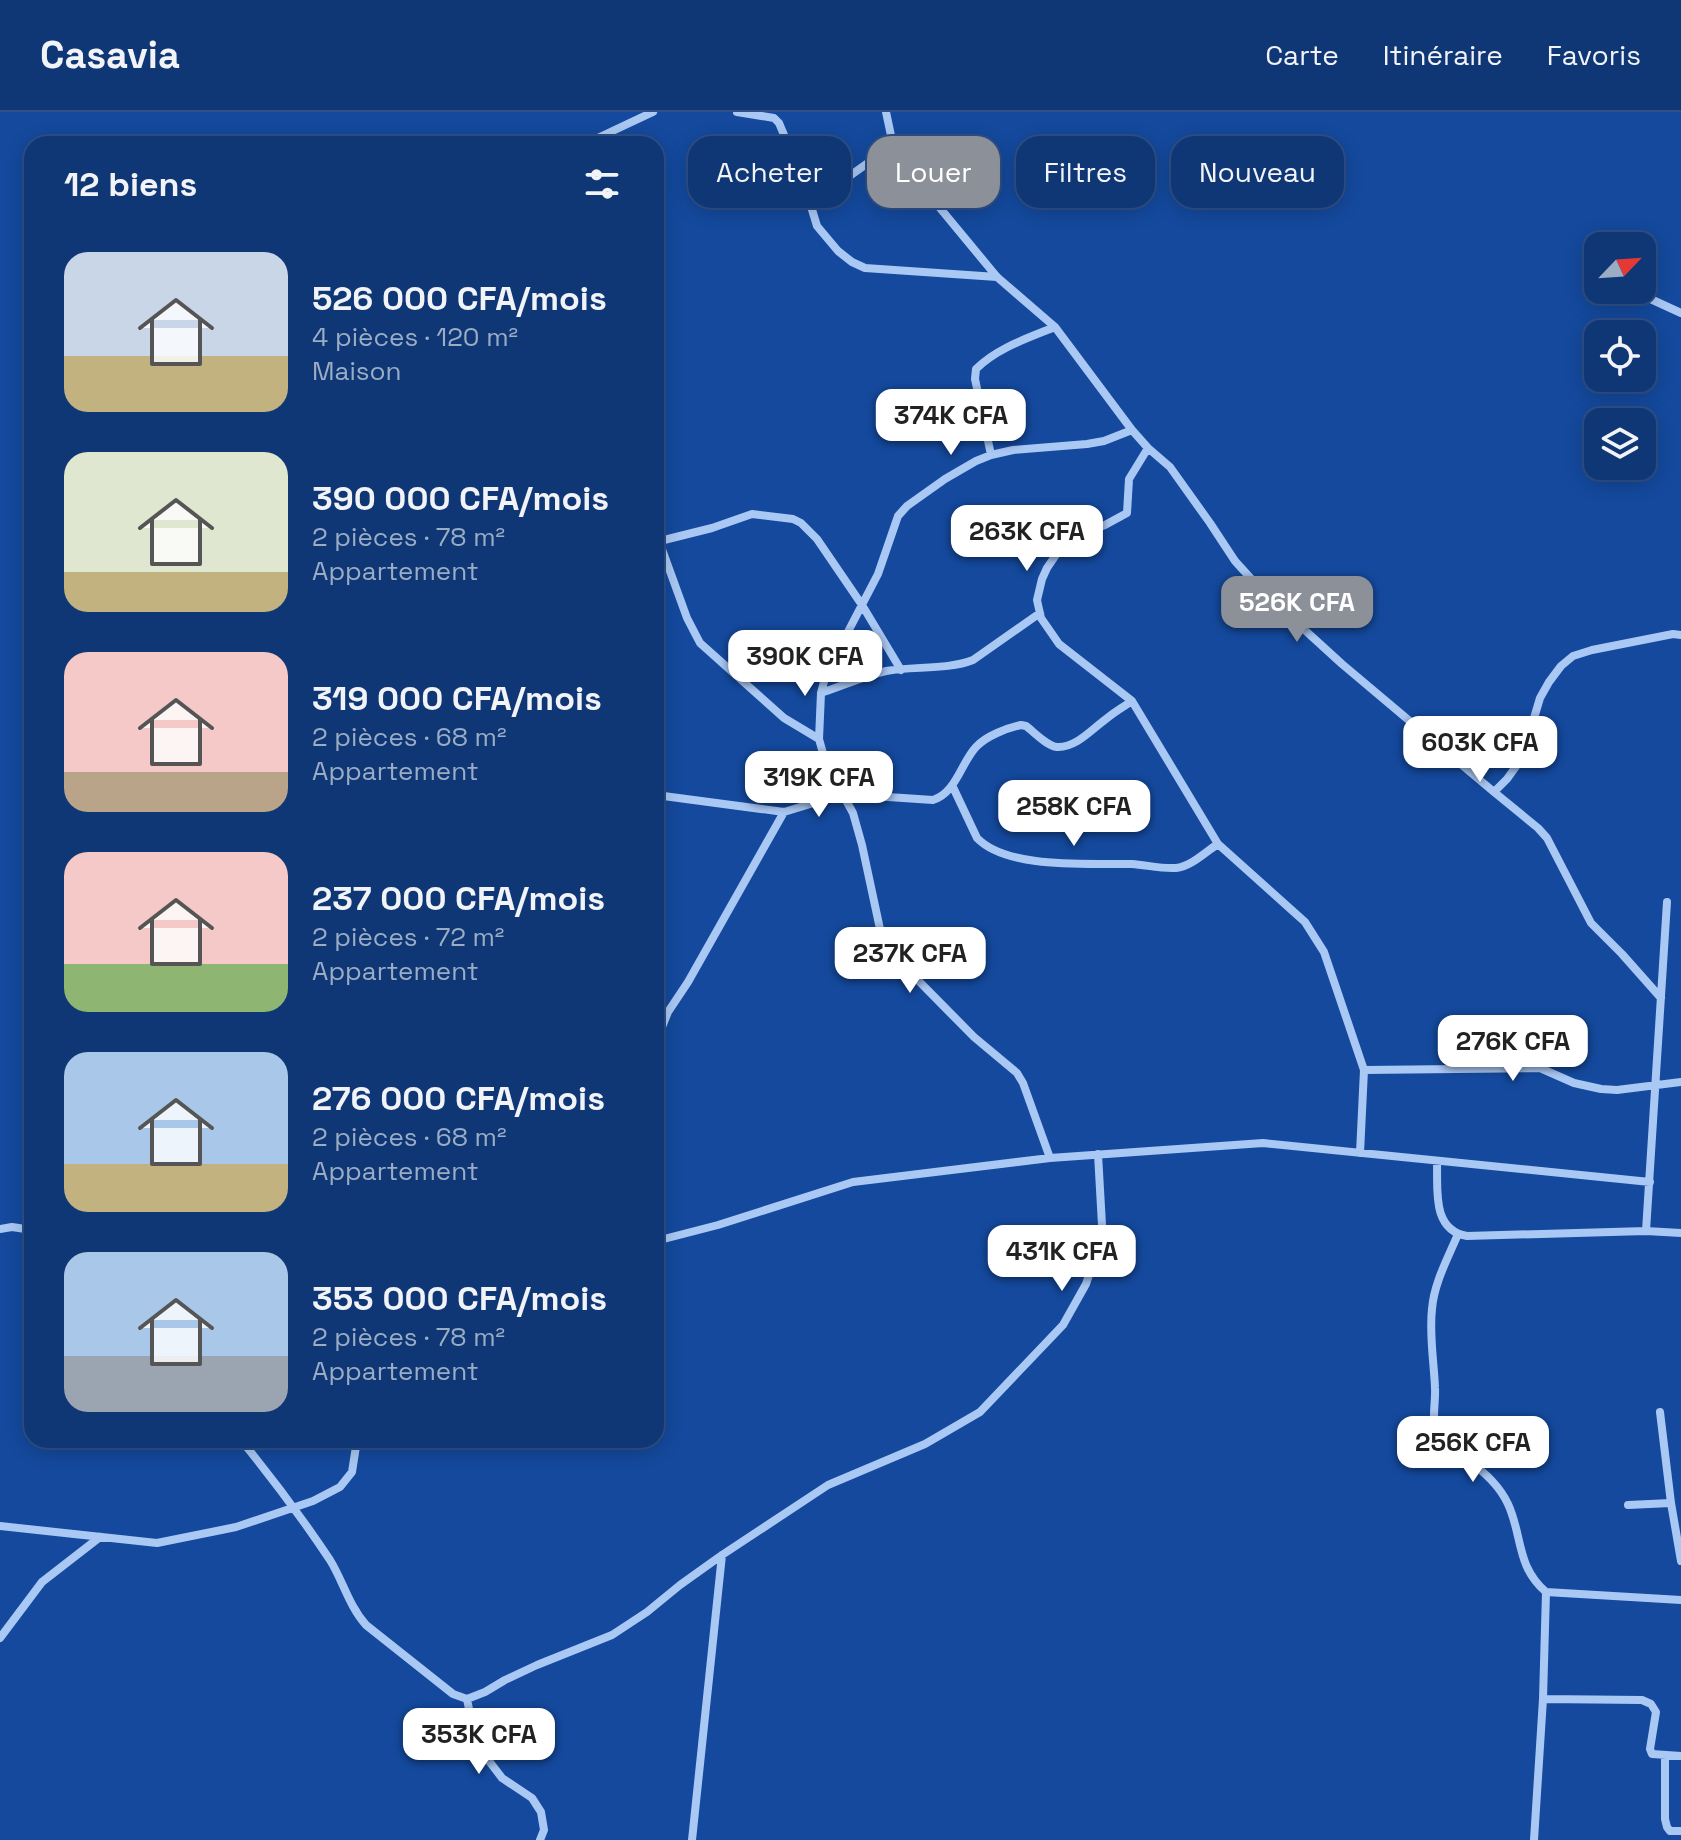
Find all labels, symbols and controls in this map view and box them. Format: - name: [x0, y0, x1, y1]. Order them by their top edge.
- text: Casavia: [40, 31, 180, 79]
- text: Carte: [1265, 37, 1339, 73]
- text: Itinéraire: [1383, 37, 1503, 73]
- text: Favoris: [1547, 37, 1641, 73]
- chip: Acheter: [688, 136, 851, 208]
- chip: Louer: [867, 136, 1000, 208]
- chip: Filtres: [1016, 136, 1155, 208]
- chip: Nouveau: [1171, 136, 1344, 208]
- icon: filters: [580, 162, 624, 206]
- text: 12 biens: [64, 163, 197, 206]
- north arrow: [1584, 232, 1656, 304]
- map controls: [1584, 232, 1656, 480]
- text: 526 000 CFA/mois: [312, 277, 607, 320]
- icon: home: [128, 284, 224, 380]
- text: 4 pièces · 120 m²: [312, 320, 518, 354]
- button: locate: [1584, 320, 1656, 392]
- text: Maison: [312, 354, 402, 388]
- pin: 374K CFA: [868, 389, 1034, 457]
- text: 374K CFA: [894, 398, 1008, 432]
- button: layers: [1584, 408, 1656, 480]
- text: 390 000 CFA/mois: [312, 477, 609, 520]
- icon: home: [128, 484, 224, 580]
- pin: 263K CFA: [944, 505, 1110, 573]
- text: 263K CFA: [969, 514, 1085, 548]
- text: 2 pièces · 78 m²: [312, 520, 505, 554]
- text: Appartement: [312, 554, 479, 588]
- pin: 526K CFA: [1214, 576, 1380, 644]
- text: 526K CFA: [1239, 585, 1355, 619]
- pin: 390K CFA: [722, 630, 888, 698]
- text: 390K CFA: [746, 639, 864, 673]
- text: 319 000 CFA/mois: [312, 677, 602, 720]
- icon: home: [128, 684, 224, 780]
- pin: 603K CFA: [1397, 716, 1563, 784]
- text: 2 pièces · 68 m²: [312, 720, 506, 754]
- text: 603K CFA: [1421, 725, 1539, 759]
- pin: 319K CFA: [736, 751, 902, 819]
- text: Appartement: [312, 754, 479, 788]
- text: 319K CFA: [763, 760, 875, 794]
- pin: 258K CFA: [991, 780, 1157, 848]
- text: 258K CFA: [1016, 789, 1132, 823]
- text: 237 000 CFA/mois: [312, 877, 605, 920]
- icon: home: [128, 884, 224, 980]
- text: 2 pièces · 72 m²: [312, 920, 504, 954]
- pin: 237K CFA: [827, 927, 993, 995]
- text: 237K CFA: [853, 936, 967, 970]
- text: Appartement: [312, 954, 479, 988]
- pin: 276K CFA: [1430, 1015, 1596, 1083]
- text: 276K CFA: [1456, 1024, 1570, 1058]
- text: 276 000 CFA/mois: [312, 1077, 605, 1120]
- icon: home: [128, 1084, 224, 1180]
- text: 2 pièces · 68 m²: [312, 1120, 506, 1154]
- text: Appartement: [312, 1154, 479, 1188]
- pin: 431K CFA: [979, 1225, 1145, 1293]
- text: 431K CFA: [1006, 1234, 1118, 1268]
- text: 353 000 CFA/mois: [312, 1277, 607, 1320]
- icon: home: [128, 1284, 224, 1380]
- text: 2 pièces · 78 m²: [312, 1320, 505, 1354]
- text: Appartement: [312, 1354, 479, 1388]
- pin: 256K CFA: [1390, 1416, 1556, 1484]
- text: 256K CFA: [1415, 1425, 1531, 1459]
- pin: 353K CFA: [396, 1708, 562, 1776]
- text: 353K CFA: [421, 1717, 537, 1751]

